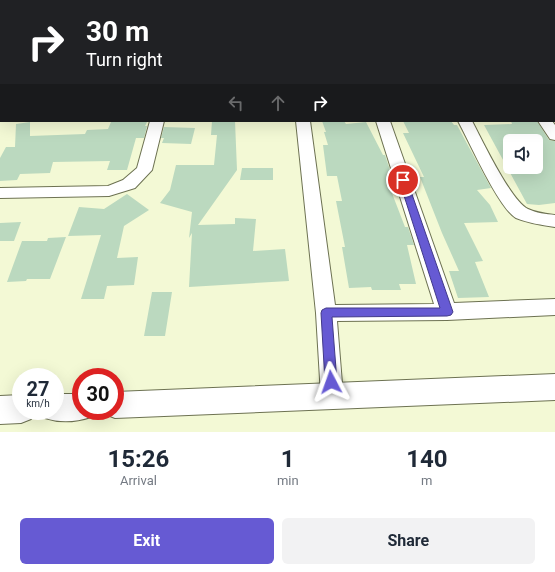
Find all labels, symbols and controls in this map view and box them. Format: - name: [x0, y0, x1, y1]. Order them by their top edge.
- text: 30 m: [86, 15, 149, 48]
- icon: right: [20, 16, 72, 68]
- text: Turn right: [86, 49, 163, 70]
- icon: left: [225, 92, 247, 114]
- icon: ahead: [267, 92, 289, 114]
- icon: right: [309, 92, 331, 114]
- map controls: [503, 134, 543, 174]
- button: sound: [503, 134, 543, 174]
- pin: [386, 163, 420, 197]
- icon: arrive: [392, 169, 414, 191]
- position arrow: [310, 361, 352, 403]
- speed limit sign: 30: [72, 368, 124, 420]
- text: 27: [27, 377, 49, 401]
- text: km/h: [26, 398, 50, 409]
- text: 15:26: [108, 445, 169, 473]
- text: 1: [281, 445, 295, 473]
- text: 140: [406, 445, 447, 473]
- text: Arrival: [120, 473, 157, 488]
- text: min: [277, 473, 299, 488]
- text: m: [421, 473, 433, 488]
- button: Exit: [20, 518, 274, 564]
- button: Share: [282, 518, 535, 564]

